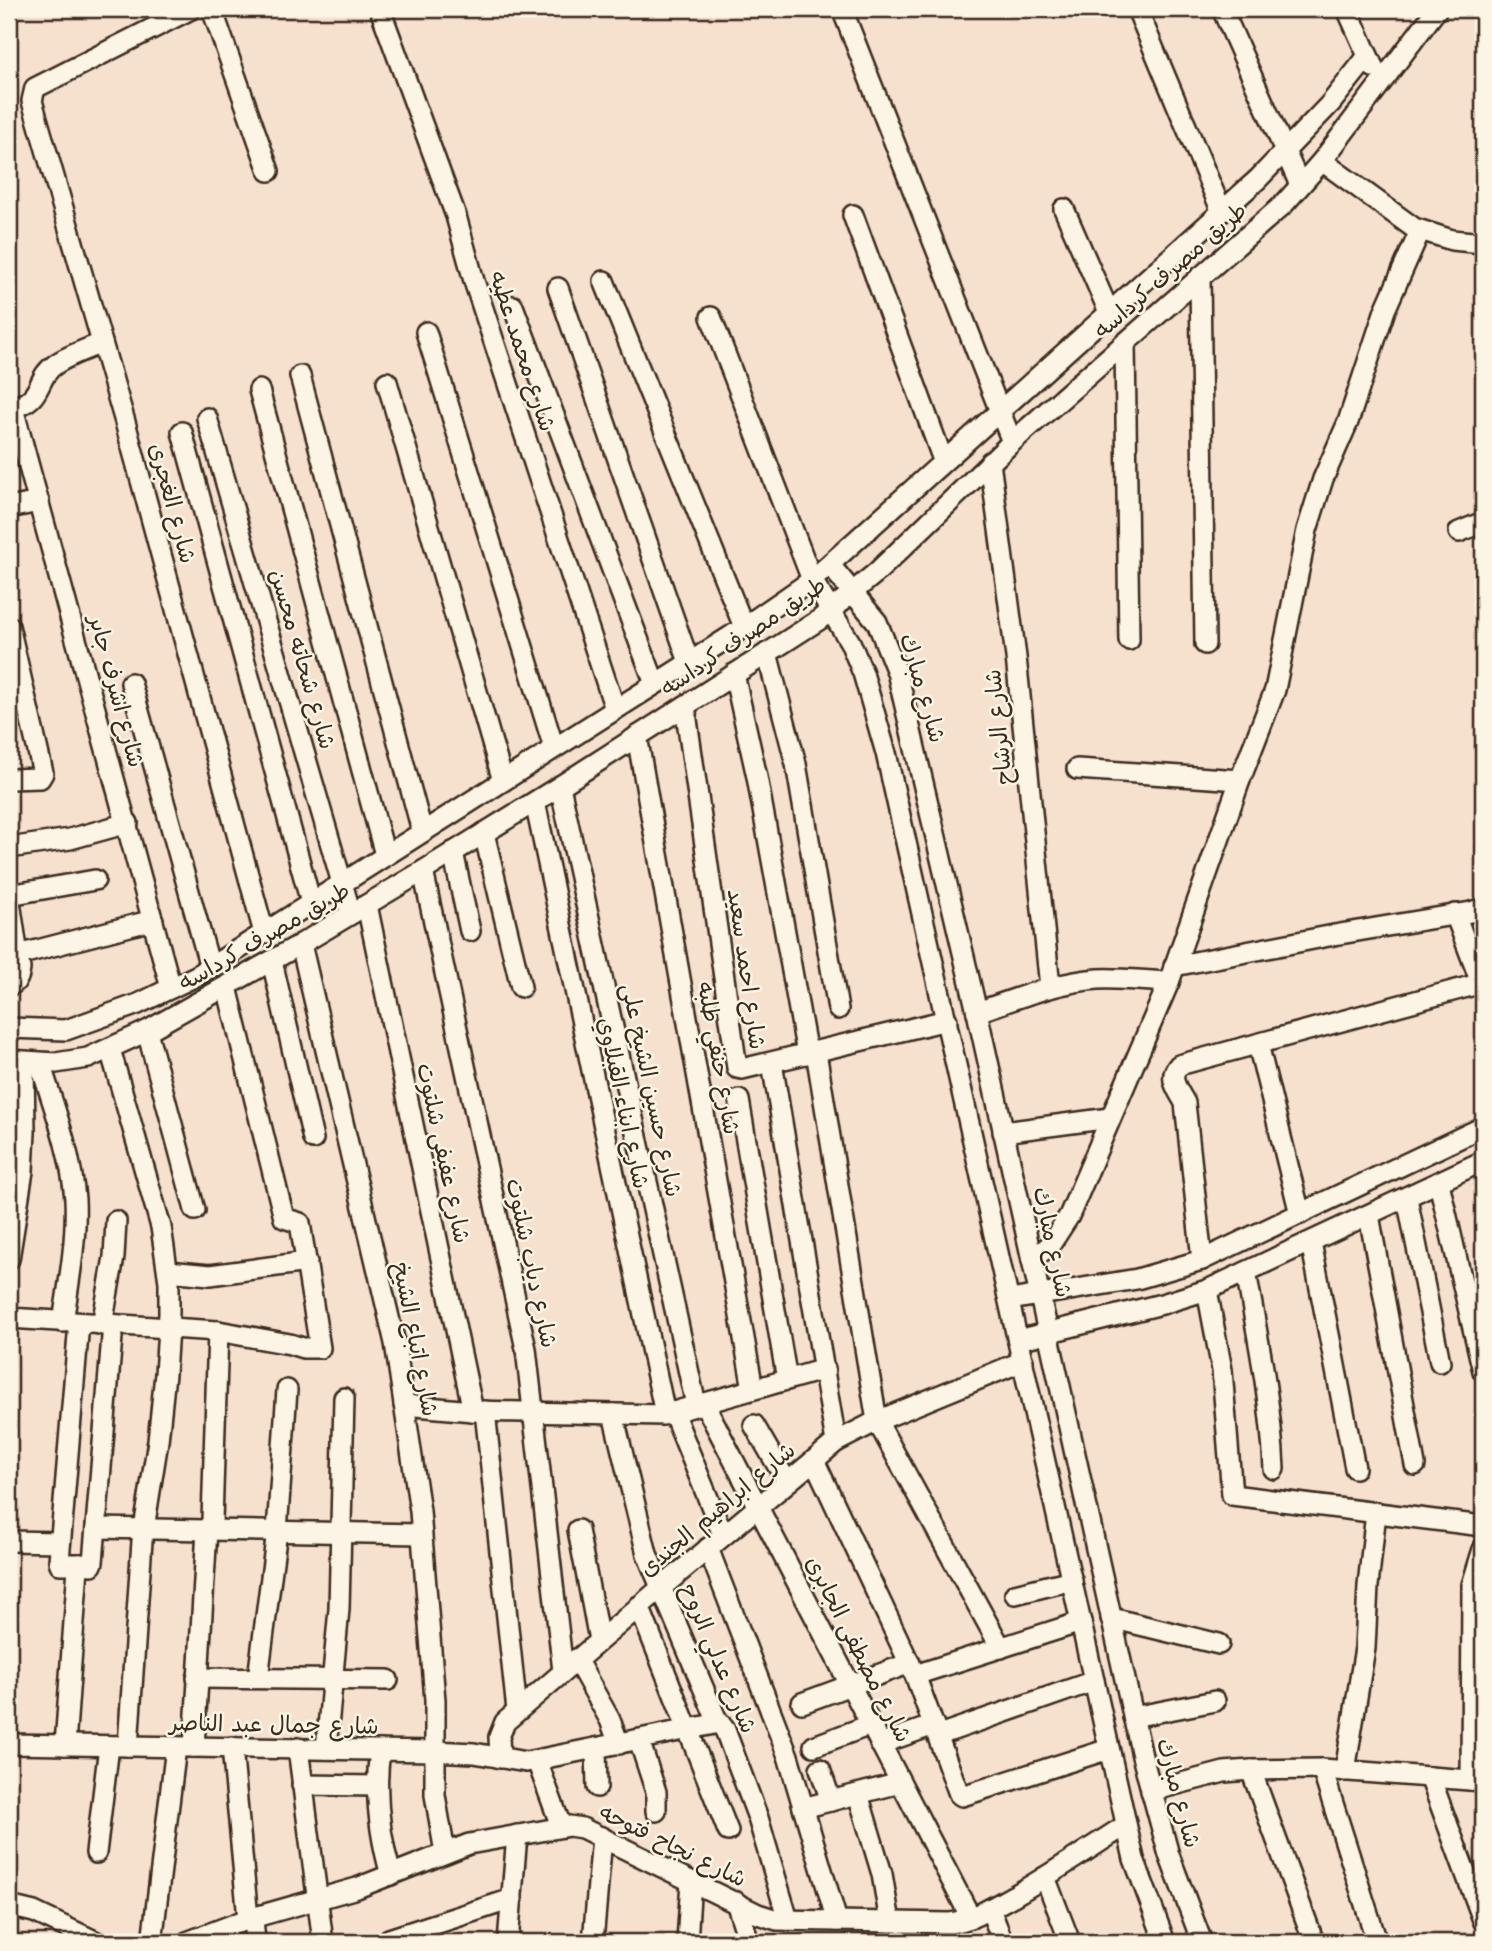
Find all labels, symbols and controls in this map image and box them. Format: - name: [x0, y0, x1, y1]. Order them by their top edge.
- street label: طريق مصرف كرداسه: [1089, 197, 1252, 344]
- street label: شارع محمد عطيه: [482, 268, 561, 435]
- street label: شارع الغجرى: [142, 440, 202, 567]
- street label: شارع شحاته محسن: [262, 566, 341, 753]
- street label: طريق مصرف كرداسه: [656, 571, 831, 702]
- street label: شارع اشرف جابر: [81, 610, 150, 771]
- street label: شارع مبارك: [892, 630, 951, 746]
- street label: شارع الرشاح: [979, 668, 1020, 786]
- street label: طريق مصرف كرداسه: [174, 876, 355, 996]
- street label: شارع احمد سعيد: [720, 887, 771, 1051]
- street label: شارع حنفي طلبه: [685, 980, 745, 1138]
- street label: شارع حسين الشيخ على: [614, 981, 687, 1200]
- street label: شارع ابناء القبلاوي: [589, 1015, 655, 1192]
- street label: شارع عفيفى شلتوت: [409, 1061, 476, 1246]
- street label: شارع دياب شلتوت: [498, 1176, 563, 1351]
- street label: شارع مبارك: [1026, 1184, 1077, 1300]
- street label: شارع اتباع الشيخ: [385, 1260, 444, 1419]
- street label: شارع ابراهيم الجندى: [634, 1436, 803, 1585]
- street label: شارع مصطفى الجابرى: [798, 1552, 917, 1748]
- street label: شارع عدلي الروح: [668, 1579, 762, 1740]
- street label: شارع جمال عبد الناصر: [167, 1709, 379, 1742]
- street label: شارع مبارك: [1149, 1735, 1206, 1851]
- street label: شارع نجاح فتوحه: [594, 1798, 751, 1894]

